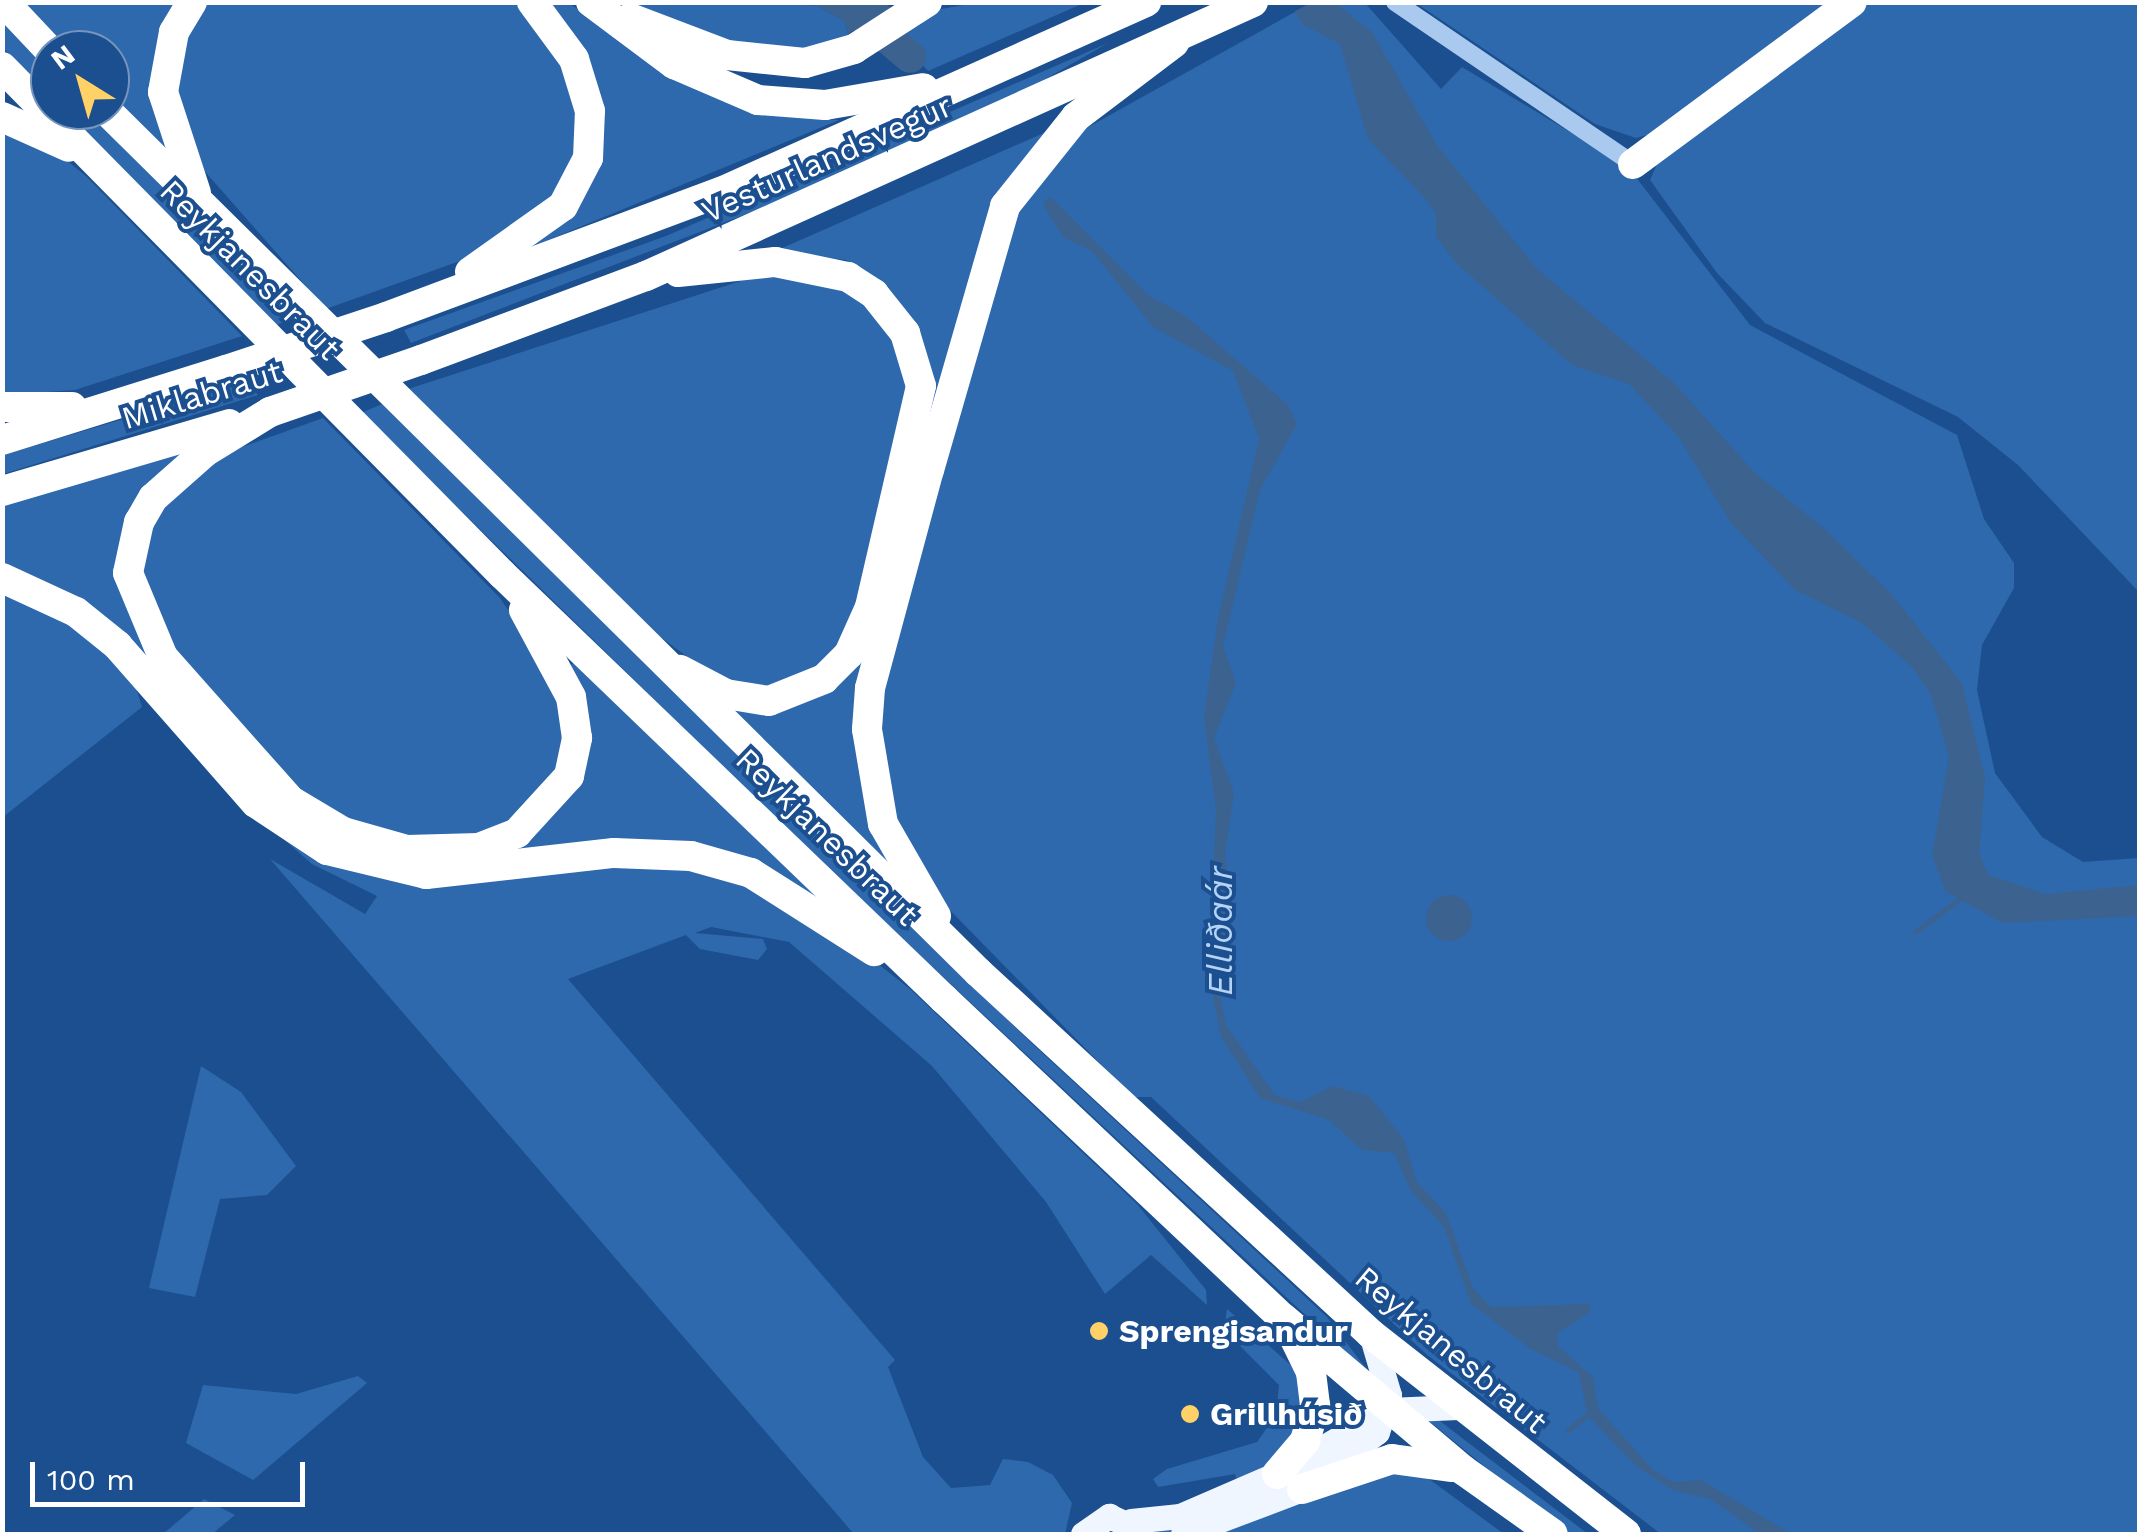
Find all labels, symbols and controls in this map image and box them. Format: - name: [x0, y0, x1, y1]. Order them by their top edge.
- north arrow: [30, 30, 130, 130]
- text: N: [45, 38, 81, 77]
- street label: Vesturlandsvegur: [696, 87, 958, 231]
- street label: Reykjanesbraut: [152, 172, 348, 368]
- street label: Miklabraut: [117, 352, 287, 438]
- street label: Reykjanesbraut: [728, 740, 926, 934]
- water label: Elliðaár: [1199, 866, 1241, 996]
- street label: Reykjanesbraut: [1347, 1259, 1555, 1441]
- place label: Sprengisandur: [1119, 1312, 1348, 1350]
- marker: Sprengisandur: [1088, 1320, 1110, 1342]
- place label: Grillhúsið: [1210, 1395, 1362, 1433]
- marker: Grillhúsið: [1179, 1403, 1201, 1425]
- scale bar: [35, 1442, 310, 1504]
- text: 100 m: [47, 1462, 135, 1497]

